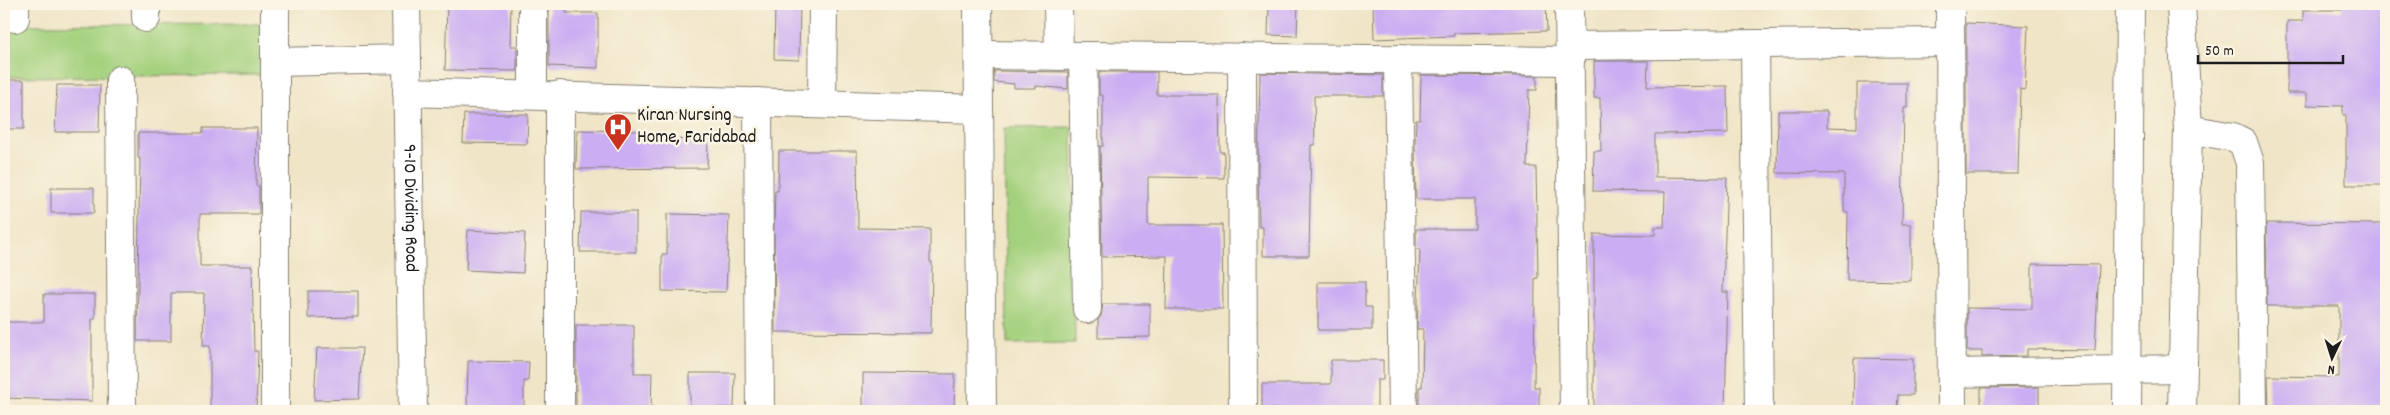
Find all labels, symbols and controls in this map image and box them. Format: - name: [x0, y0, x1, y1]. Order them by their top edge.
- scale bar: [2198, 32, 2342, 64]
- text: 50 m: [2205, 41, 2234, 63]
- place label: Kiran Nursing Home, Faridabad: [637, 103, 756, 152]
- hospital icon: Kiran Nursing Home, Faridabad: [603, 112, 633, 151]
- street label: 9-10 Dividing Road: [395, 144, 424, 272]
- north arrow: [2308, 332, 2358, 382]
- text: N: [2327, 359, 2335, 379]

